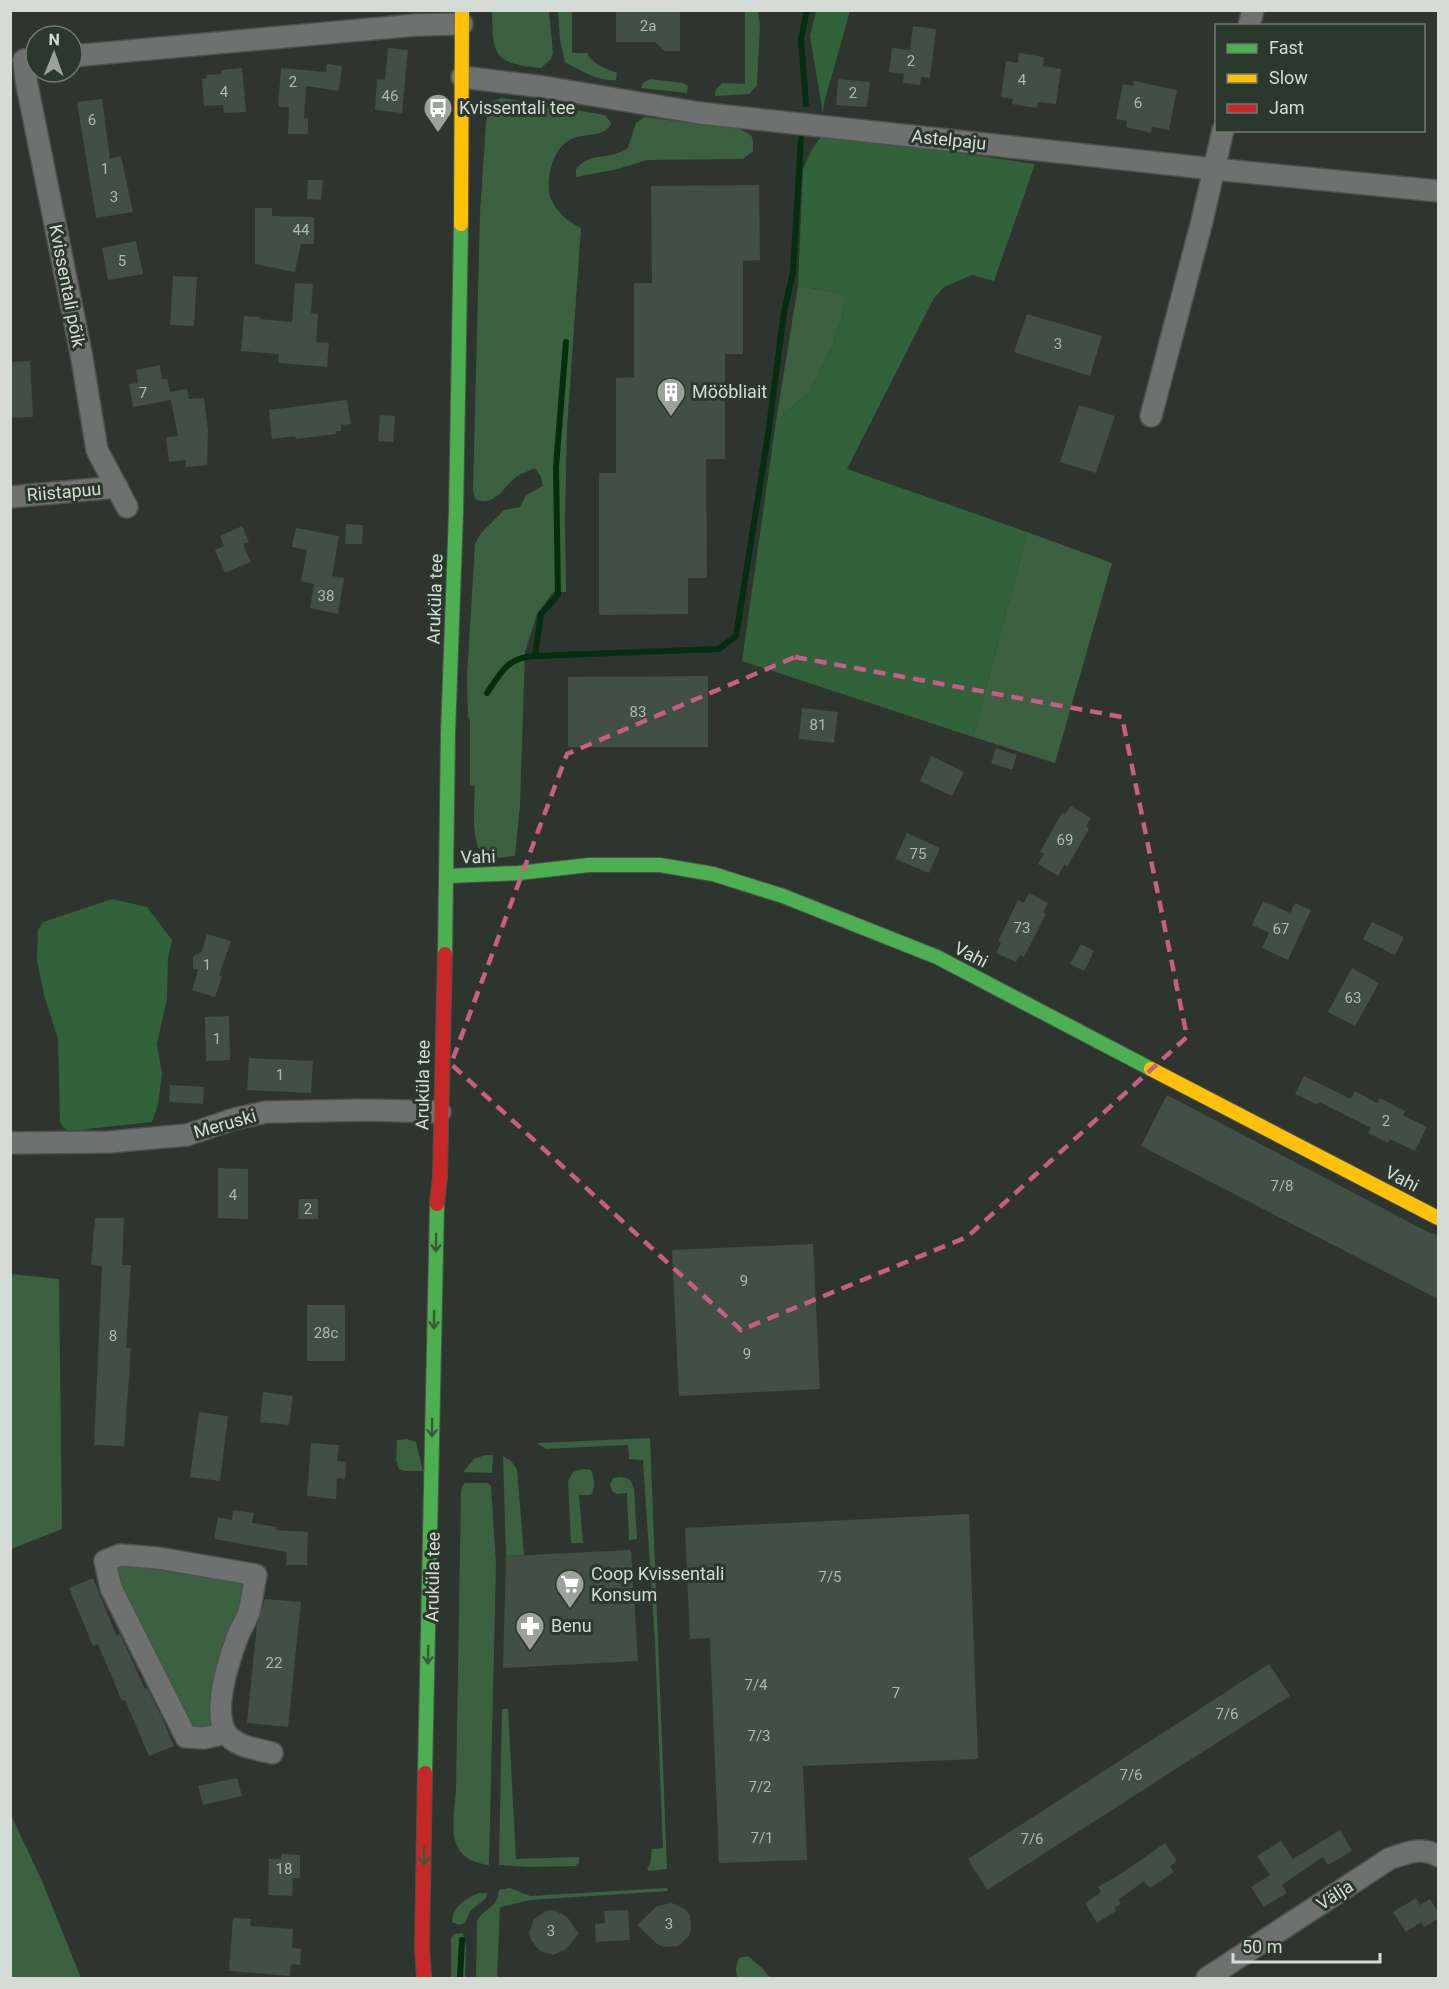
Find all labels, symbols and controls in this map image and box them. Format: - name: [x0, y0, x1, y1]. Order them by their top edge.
- house number: 2a: [640, 17, 656, 35]
- north arrow: [24, 24, 84, 84]
- legend: [1215, 24, 1425, 132]
- text: N: [48, 30, 60, 49]
- text: Fast: [1269, 37, 1304, 58]
- house number: 2: [907, 52, 915, 70]
- text: Slow: [1269, 67, 1308, 88]
- house number: 4: [1018, 71, 1027, 89]
- house number: 2: [289, 73, 297, 91]
- house number: 4: [220, 83, 229, 101]
- house number: 2: [849, 84, 857, 102]
- house number: 46: [382, 87, 398, 105]
- bus stop icon: Kvissentali tee: [422, 92, 454, 134]
- house number: 6: [1134, 94, 1142, 112]
- place label: Kvissentali tee: [459, 97, 575, 118]
- text: Jam: [1269, 97, 1305, 118]
- house number: 6: [88, 111, 96, 129]
- street label: Astelpaju: [911, 125, 987, 154]
- house number: 1: [101, 160, 109, 178]
- house number: 3: [110, 188, 118, 206]
- house number: 44: [293, 221, 310, 239]
- street label: Kvissentali põik: [45, 223, 90, 350]
- house number: 5: [118, 252, 126, 270]
- house number: 3: [1054, 335, 1062, 353]
- building icon: Mööbliait: [655, 376, 687, 418]
- place label: Mööbliait: [692, 381, 767, 402]
- house number: 7: [139, 384, 147, 402]
- street label: Riistapuu: [26, 478, 102, 505]
- street label: Aruküla tee: [422, 553, 447, 645]
- house number: 38: [318, 587, 334, 605]
- house number: 83: [630, 703, 646, 721]
- house number: 81: [810, 716, 826, 734]
- house number: 69: [1057, 831, 1073, 849]
- street label: Vahi: [460, 845, 496, 868]
- house number: 75: [910, 845, 926, 863]
- house number: 73: [1014, 919, 1030, 937]
- house number: 67: [1273, 920, 1289, 938]
- street label: Vahi: [951, 937, 992, 972]
- house number: 1: [203, 956, 211, 974]
- house number: 63: [1345, 989, 1361, 1007]
- house number: 1: [213, 1030, 221, 1048]
- street label: Aruküla tee: [411, 1040, 434, 1130]
- house number: 1: [276, 1066, 284, 1084]
- street label: Meruski: [191, 1105, 259, 1142]
- house number: 2: [1382, 1112, 1390, 1130]
- street label: Vahi: [1382, 1161, 1423, 1196]
- house number: 7/8: [1270, 1177, 1294, 1195]
- house number: 4: [229, 1186, 238, 1204]
- house number: 2: [304, 1200, 312, 1218]
- one-way arrow: [430, 1233, 441, 1253]
- house number: 9: [740, 1272, 748, 1290]
- one-way arrow: [428, 1309, 440, 1329]
- house number: 28c: [314, 1324, 339, 1342]
- house number: 8: [109, 1327, 117, 1345]
- house number: 9: [743, 1345, 751, 1363]
- one-way arrow: [426, 1418, 438, 1438]
- street label: Aruküla tee: [421, 1532, 444, 1622]
- place label: Coop Kvissentali Konsum: [591, 1563, 724, 1605]
- supermarket icon: Coop Kvissentali Konsum: [554, 1568, 586, 1610]
- house number: 7/5: [818, 1568, 842, 1586]
- pharmacy icon: Benu: [514, 1610, 546, 1652]
- place label: Benu: [551, 1615, 592, 1636]
- one-way arrow: [422, 1644, 434, 1664]
- house number: 22: [266, 1654, 282, 1672]
- house number: 7/4: [744, 1676, 768, 1694]
- house number: 7: [892, 1684, 900, 1702]
- house number: 7/6: [1215, 1705, 1239, 1723]
- house number: 7/3: [747, 1727, 771, 1745]
- house number: 7/6: [1119, 1766, 1143, 1784]
- house number: 7/2: [748, 1778, 772, 1796]
- house number: 7/1: [750, 1829, 774, 1847]
- house number: 7/6: [1020, 1830, 1044, 1848]
- one-way arrow: [418, 1845, 430, 1865]
- house number: 18: [276, 1860, 292, 1878]
- street label: Välja: [1313, 1875, 1357, 1914]
- house number: 3: [665, 1915, 673, 1933]
- house number: 3: [547, 1922, 555, 1940]
- scale bar: [1233, 1926, 1380, 1964]
- text: 50 m: [1242, 1936, 1282, 1957]

